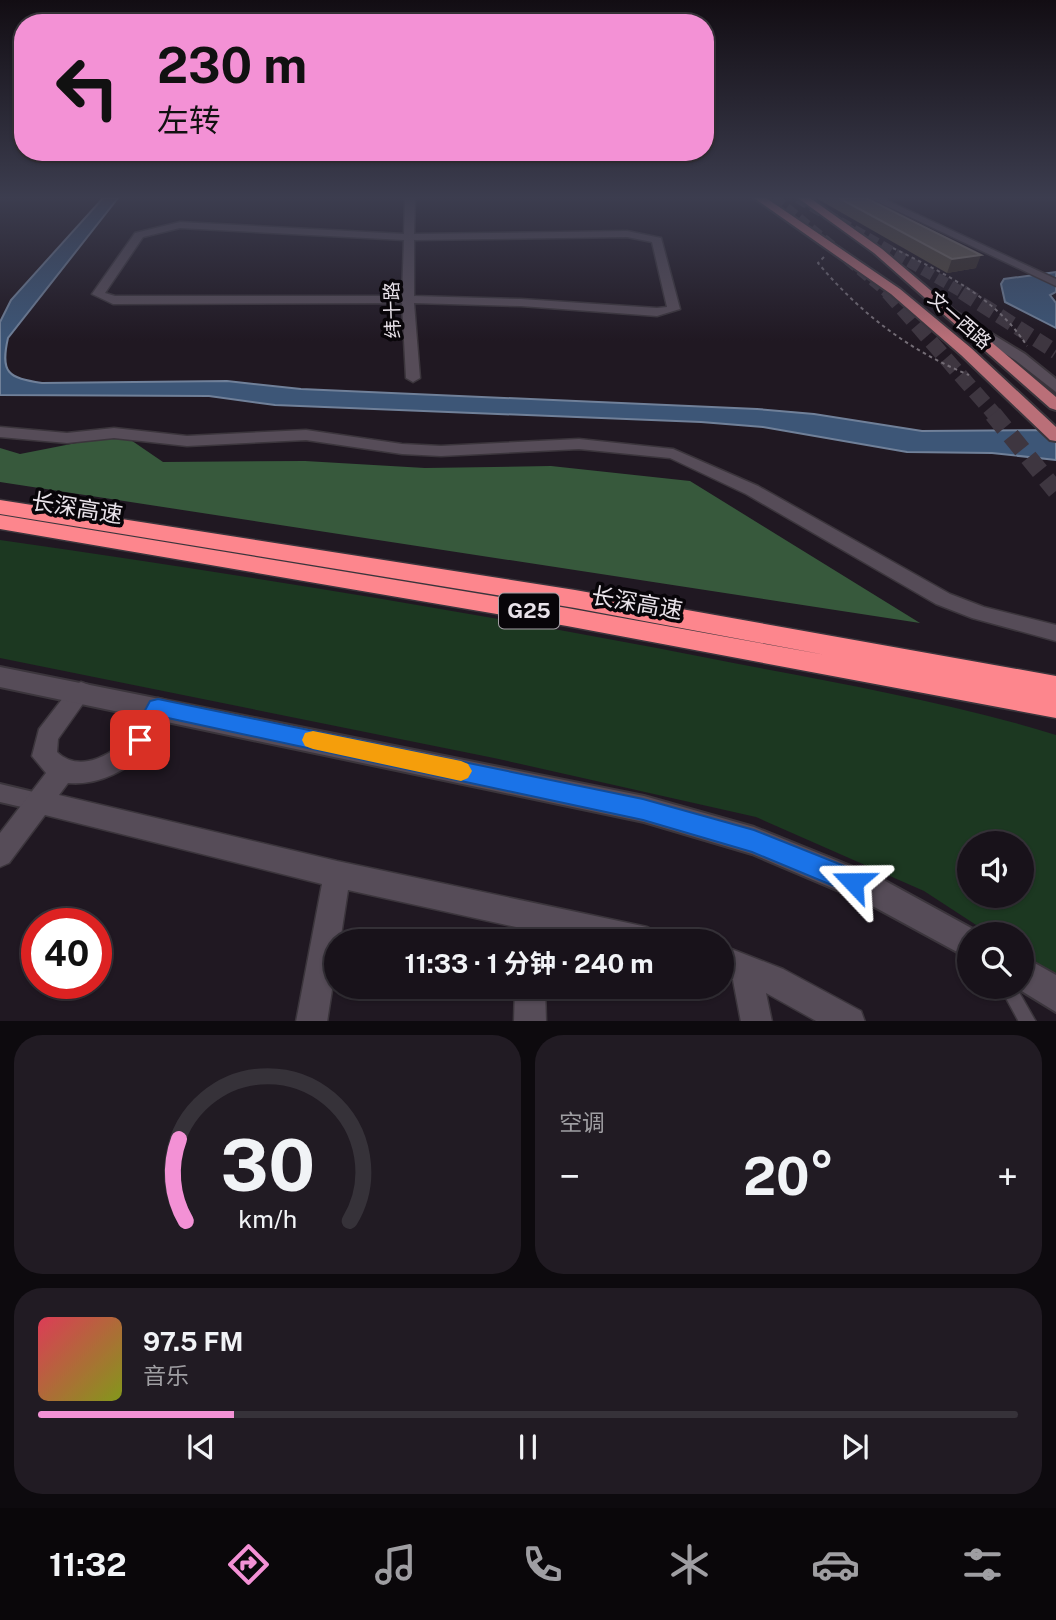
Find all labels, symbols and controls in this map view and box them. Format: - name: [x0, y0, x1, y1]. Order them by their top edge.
- text: 230 m: [157, 36, 307, 94]
- icon: left: [42, 42, 133, 133]
- text: 左转: [157, 102, 221, 139]
- street label: 纬十路: [380, 281, 404, 339]
- street label: 文一西路: [924, 287, 996, 353]
- street label: 长深高速: [30, 487, 125, 528]
- street label: 长深高速: [589, 581, 685, 624]
- road number: G25: [499, 594, 559, 628]
- pin: [110, 710, 170, 770]
- icon: arrive: [121, 721, 159, 759]
- map controls: [957, 831, 1034, 999]
- button: sound: [957, 831, 1034, 908]
- position arrow: [816, 845, 890, 919]
- speed limit sign: 40: [21, 908, 112, 999]
- button: search: [957, 922, 1034, 999]
- text: 11:33 · 1 分钟 · 240 m: [405, 948, 653, 979]
- text: 空调: [559, 1109, 605, 1136]
- text: 30: [220, 1122, 315, 1207]
- text: 20°: [743, 1146, 834, 1207]
- text: −: [559, 1154, 580, 1199]
- text: +: [997, 1154, 1018, 1199]
- text: km/h: [238, 1203, 297, 1233]
- text: 97.5 FM: [143, 1326, 243, 1357]
- text: 音乐: [143, 1362, 189, 1389]
- icon: previous: [182, 1428, 220, 1466]
- icon: pause: [509, 1428, 547, 1466]
- icon: next: [836, 1428, 874, 1466]
- icon: directions: [224, 1540, 273, 1589]
- icon: music: [371, 1540, 420, 1589]
- icon: phone: [518, 1540, 567, 1589]
- icon: climate: [665, 1540, 714, 1589]
- icon: car: [811, 1540, 860, 1589]
- icon: filters: [958, 1540, 1007, 1589]
- text: 11:32: [49, 1546, 127, 1583]

